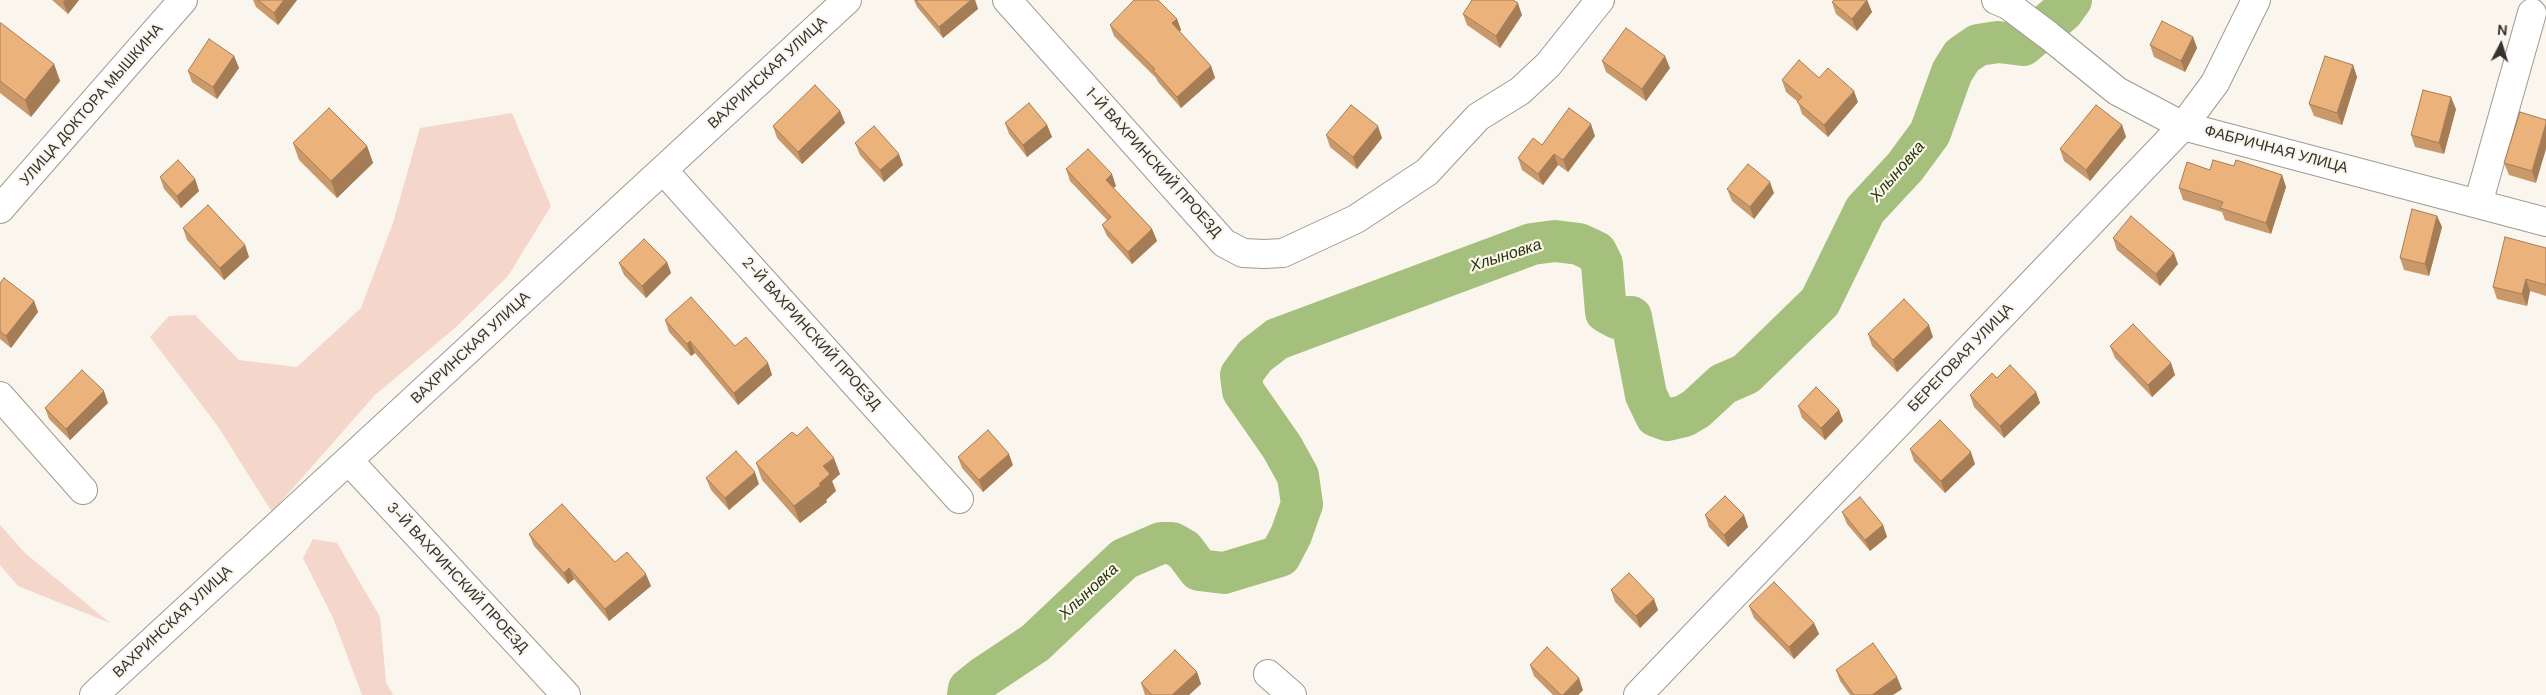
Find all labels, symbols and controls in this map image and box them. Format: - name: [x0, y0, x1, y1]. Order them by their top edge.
- street label: ВАХРИНСКАЯ УЛИЦА: [705, 13, 831, 133]
- street label: УЛИЦА ДОКТОРА МЫШКИНА: [17, 20, 167, 190]
- north arrow: [2476, 20, 2526, 70]
- text: N: [2496, 21, 2508, 39]
- street label: 1-Й ВАХРИНСКИЙ ПРОЕЗД: [1081, 85, 1225, 241]
- street label: ФАБРИЧНАЯ УЛИЦА: [2202, 122, 2350, 178]
- water label: Хлыновка: [1866, 138, 1930, 206]
- water label: Хлыновка: [1468, 235, 1544, 277]
- street label: 2-Й ВАХРИНСКИЙ ПРОЕЗД: [738, 254, 884, 414]
- street label: ВАХРИНСКАЯ УЛИЦА: [408, 288, 534, 408]
- street label: БЕРЕГОВАЯ УЛИЦА: [1905, 300, 2017, 416]
- street label: 3-Й ВАХРИНСКИЙ ПРОЕЗД: [383, 499, 531, 657]
- water label: Хлыновка: [1055, 560, 1123, 624]
- street label: ВАХРИНСКАЯ УЛИЦА: [110, 562, 236, 682]

